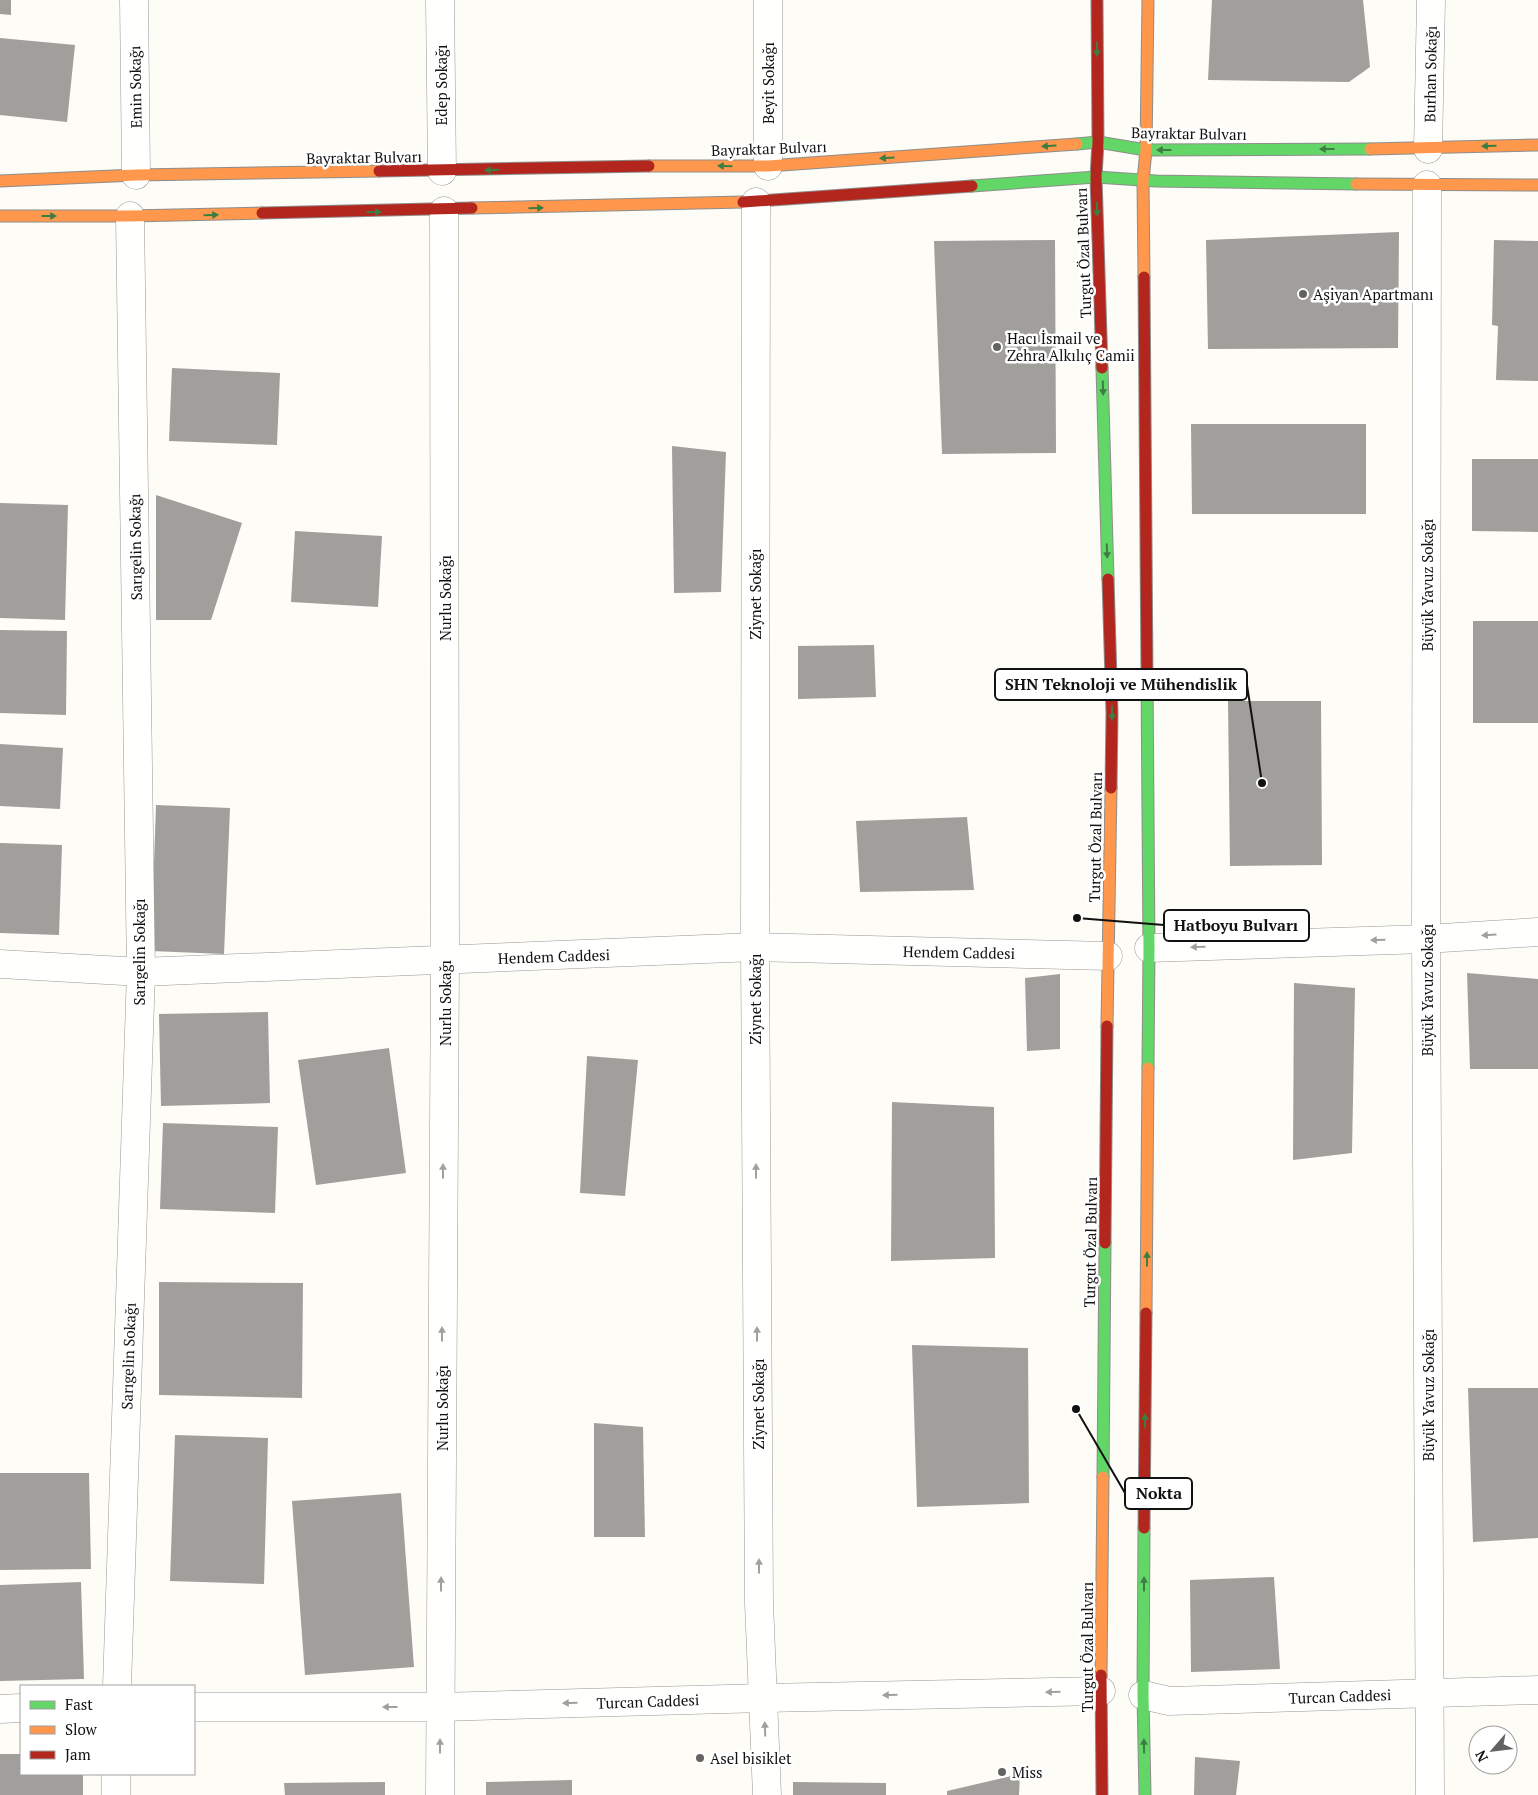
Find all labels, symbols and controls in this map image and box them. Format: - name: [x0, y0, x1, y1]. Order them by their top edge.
- street label: Burhan Sokağı: [1419, 26, 1441, 122]
- one-way arrow: [1093, 41, 1101, 57]
- street label: Beyit Sokağı: [758, 42, 778, 124]
- street label: Emin Sokağı: [124, 45, 146, 129]
- street label: Edep Sokağı: [431, 45, 451, 125]
- street label: Bayraktar Bulvarı: [1131, 122, 1247, 144]
- street label: Bayraktar Bulvarı: [711, 136, 827, 160]
- one-way arrow: [1041, 142, 1057, 150]
- one-way arrow: [1481, 143, 1497, 151]
- one-way arrow: [1319, 145, 1335, 153]
- street label: Bayraktar Bulvarı: [306, 146, 422, 168]
- one-way arrow: [1156, 146, 1172, 154]
- one-way arrow: [879, 154, 895, 162]
- one-way arrow: [716, 161, 732, 169]
- one-way arrow: [484, 166, 500, 174]
- street label: Turgut Özal Bulvarı: [1071, 187, 1095, 319]
- one-way arrow: [1093, 201, 1101, 217]
- one-way arrow: [528, 204, 544, 212]
- one-way arrow: [366, 208, 382, 216]
- one-way arrow: [203, 211, 219, 219]
- one-way arrow: [41, 212, 57, 220]
- place label: Aşiyan Apartmanı: [1313, 284, 1434, 304]
- marker: Aşiyan Apartmanı: [1297, 288, 1309, 300]
- place label: Hacı İsmail ve Zehra Alkılıç Camii: [1007, 328, 1135, 365]
- marker: Hacı İsmail ve Zehra Alkılıç Camii: [991, 341, 1003, 353]
- one-way arrow: [1099, 381, 1107, 397]
- street label: Sarıgelin Sokağı: [124, 493, 146, 601]
- street label: Büyük Yavuz Sokağı: [1417, 519, 1437, 651]
- one-way arrow: [1104, 543, 1112, 559]
- street label: Ziynet Sokağı: [745, 549, 765, 639]
- street label: Nurlu Sokağı: [435, 555, 455, 641]
- callout: SHN Teknoloji ve Mühendislik: [995, 669, 1247, 700]
- text: SHN Teknoloji ve Mühendislik: [1005, 673, 1238, 695]
- one-way arrow: [1108, 706, 1116, 722]
- street label: Turgut Özal Bulvarı: [1084, 772, 1106, 902]
- street label: Sarıgelin Sokağı: [129, 899, 149, 1005]
- callout: Hatboyu Bulvarı: [1164, 910, 1309, 941]
- text: Hatboyu Bulvarı: [1174, 914, 1298, 936]
- street label: Büyük Yavuz Sokağı: [1417, 924, 1437, 1056]
- one-way arrow: [1481, 932, 1497, 940]
- one-way arrow: [1370, 937, 1386, 945]
- street label: Hendem Caddesi: [903, 941, 1015, 963]
- one-way arrow: [1190, 943, 1206, 951]
- street label: Hendem Caddesi: [498, 944, 610, 968]
- street label: Ziynet Sokağı: [745, 954, 765, 1044]
- street label: Nurlu Sokağı: [435, 960, 455, 1046]
- one-way arrow: [440, 1163, 448, 1179]
- one-way arrow: [752, 1163, 760, 1179]
- street label: Turgut Özal Bulvarı: [1079, 1177, 1101, 1307]
- one-way arrow: [1143, 1251, 1151, 1267]
- street label: Sarıgelin Sokağı: [116, 1302, 140, 1410]
- one-way arrow: [438, 1326, 446, 1342]
- one-way arrow: [753, 1326, 761, 1342]
- street label: Büyük Yavuz Sokağı: [1418, 1329, 1438, 1461]
- street label: Ziynet Sokağı: [748, 1359, 768, 1449]
- street label: Nurlu Sokağı: [432, 1365, 452, 1451]
- one-way arrow: [1141, 1413, 1149, 1429]
- callout: Nokta: [1125, 1478, 1192, 1509]
- text: Nokta: [1136, 1482, 1182, 1504]
- one-way arrow: [755, 1558, 763, 1574]
- one-way arrow: [437, 1576, 445, 1592]
- one-way arrow: [1140, 1576, 1148, 1592]
- street label: Turgut Özal Bulvarı: [1077, 1582, 1097, 1712]
- street label: Turcan Caddesi: [1288, 1684, 1392, 1708]
- legend: [20, 1685, 195, 1775]
- one-way arrow: [1044, 1688, 1060, 1696]
- street label: Turcan Caddesi: [596, 1689, 700, 1713]
- one-way arrow: [882, 1691, 898, 1699]
- text: Fast: [65, 1694, 93, 1714]
- one-way arrow: [562, 1700, 578, 1708]
- one-way arrow: [382, 1703, 398, 1711]
- text: Slow: [65, 1719, 98, 1739]
- one-way arrow: [761, 1721, 769, 1737]
- north arrow: [1468, 1725, 1518, 1775]
- one-way arrow: [436, 1738, 444, 1754]
- one-way arrow: [1140, 1738, 1148, 1754]
- text: Jam: [65, 1744, 91, 1764]
- text: N: [1470, 1747, 1492, 1765]
- place label: Asel bisiklet: [710, 1748, 792, 1768]
- marker: Asel bisiklet: [694, 1752, 706, 1764]
- place label: Miss: [1012, 1762, 1043, 1782]
- marker: Miss: [996, 1766, 1008, 1778]

